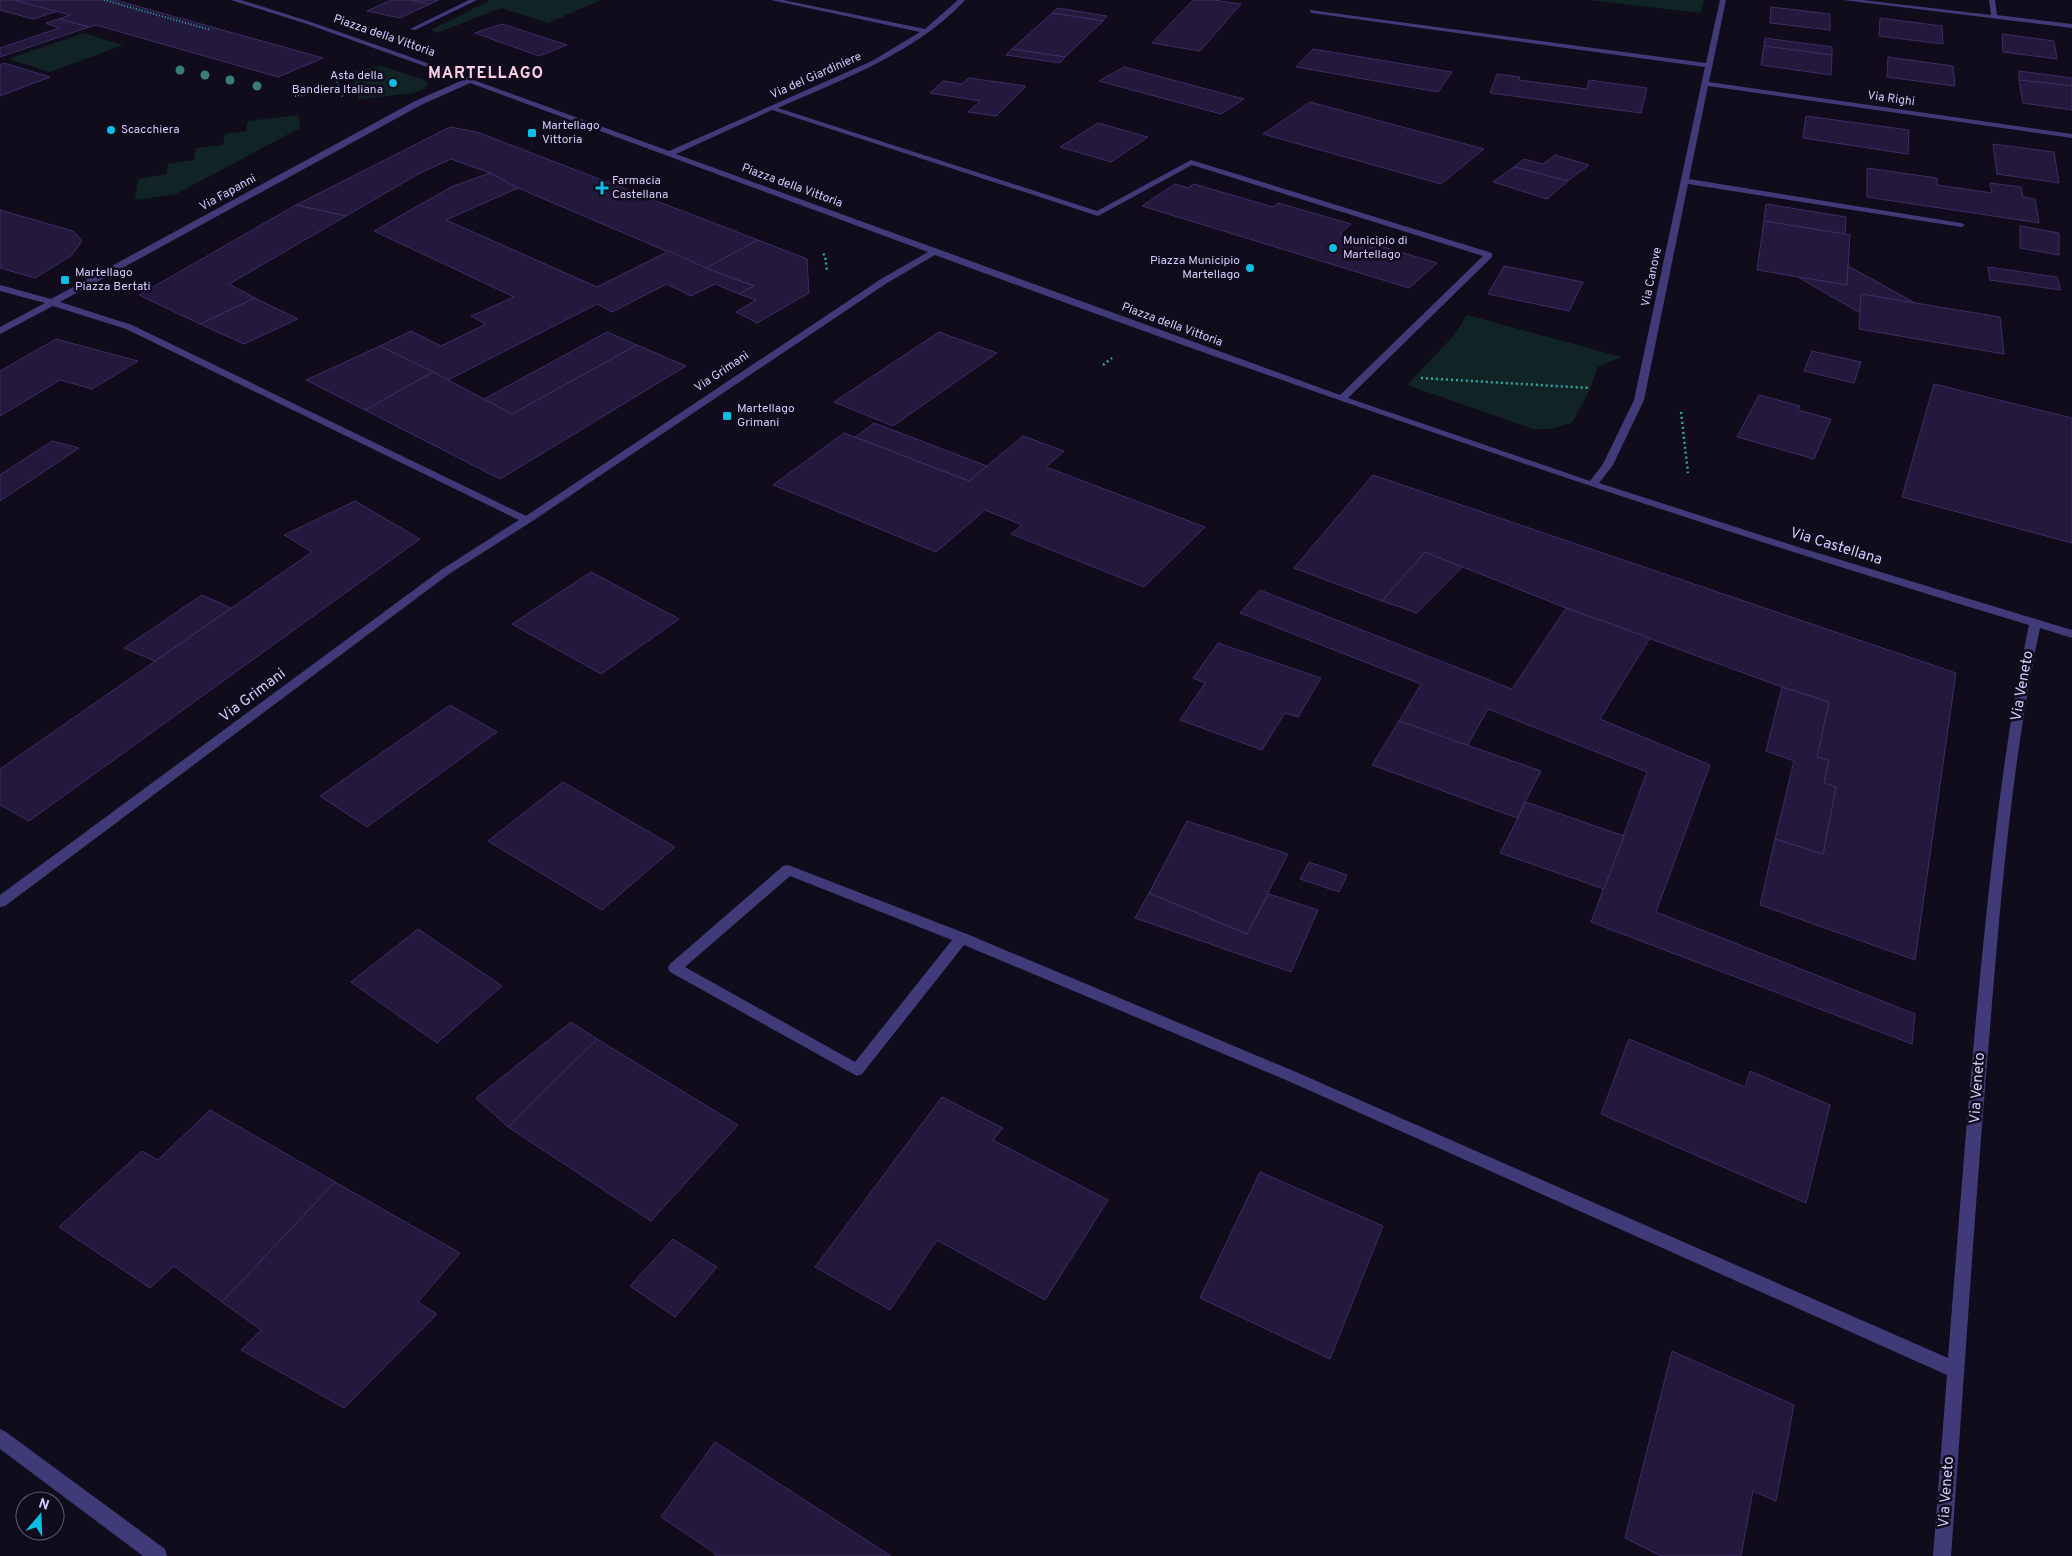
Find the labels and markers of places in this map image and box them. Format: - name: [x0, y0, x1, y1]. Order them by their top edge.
- place label: Asta della Bandiera Italiana: [292, 68, 383, 98]
- marker: Asta della Bandiera Italiana: [387, 77, 399, 89]
- place label: Martellago Vittoria: [542, 118, 600, 148]
- place label: Scacchiera: [121, 122, 180, 138]
- marker: Scacchiera: [105, 124, 117, 136]
- marker: Martellago Vittoria: [526, 127, 538, 139]
- place label: Farmacia Castellana: [612, 173, 668, 203]
- marker: Farmacia Castellana: [596, 182, 608, 194]
- place label: Municipio di Martellago: [1343, 233, 1407, 263]
- marker: Municipio di Martellago: [1327, 242, 1339, 254]
- place label: Piazza Municipio Martellago: [1150, 253, 1240, 283]
- marker: Piazza Municipio Martellago: [1244, 262, 1256, 274]
- place label: Martellago Piazza Bertati: [75, 265, 150, 295]
- marker: Martellago Piazza Bertati: [59, 274, 71, 286]
- place label: Martellago Grimani: [737, 401, 795, 431]
- marker: Martellago Grimani: [721, 410, 733, 422]

